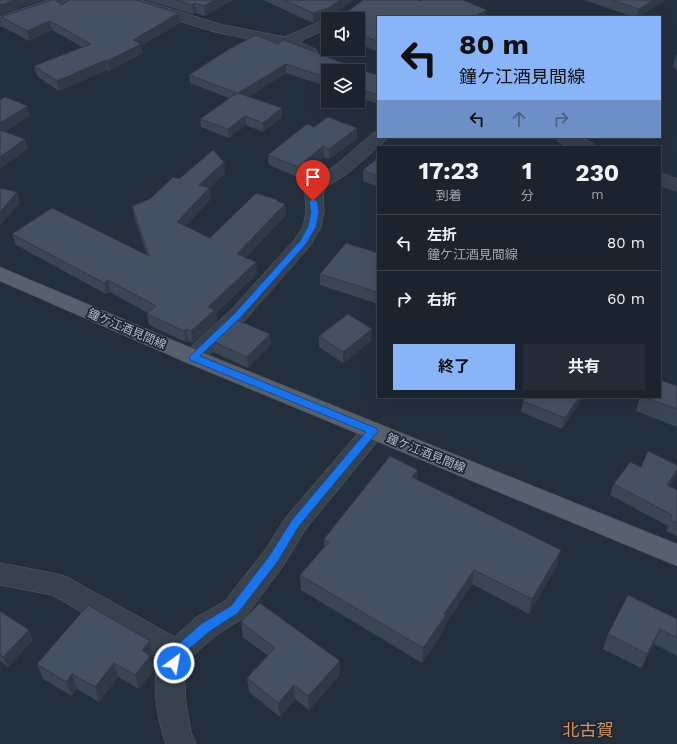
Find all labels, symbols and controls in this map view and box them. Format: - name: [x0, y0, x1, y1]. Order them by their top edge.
- map controls: [321, 12, 365, 108]
- button: sound: [321, 12, 365, 56]
- text: 80 m: [459, 28, 529, 61]
- icon: left: [393, 32, 445, 84]
- button: layers: [321, 64, 365, 108]
- text: 鐘ケ江酒見間線: [459, 66, 585, 87]
- icon: left: [466, 108, 488, 130]
- icon: ahead: [508, 108, 530, 130]
- icon: right: [550, 108, 572, 130]
- text: 17:23: [419, 157, 479, 185]
- text: 1: [522, 157, 532, 185]
- text: 230: [575, 159, 619, 187]
- pin: [296, 160, 330, 201]
- icon: arrive: [302, 166, 324, 188]
- text: m: [591, 187, 604, 202]
- text: 到着: [436, 188, 462, 203]
- text: 分: [521, 188, 534, 203]
- text: 左折: [427, 226, 457, 244]
- icon: left: [393, 232, 415, 254]
- text: 80 m: [607, 234, 645, 252]
- text: 鐘ケ江酒見間線: [427, 247, 518, 262]
- icon: right: [393, 288, 415, 310]
- text: 60 m: [607, 290, 645, 308]
- text: 右折: [427, 291, 457, 309]
- street label: 鐘ケ江酒見間線: [86, 306, 168, 352]
- button: 終了: [393, 344, 515, 390]
- button: 共有: [523, 344, 645, 390]
- street label: 鐘ケ江酒見間線: [384, 431, 468, 475]
- position arrow: [153, 642, 195, 684]
- district label: 北古賀: [563, 720, 614, 740]

